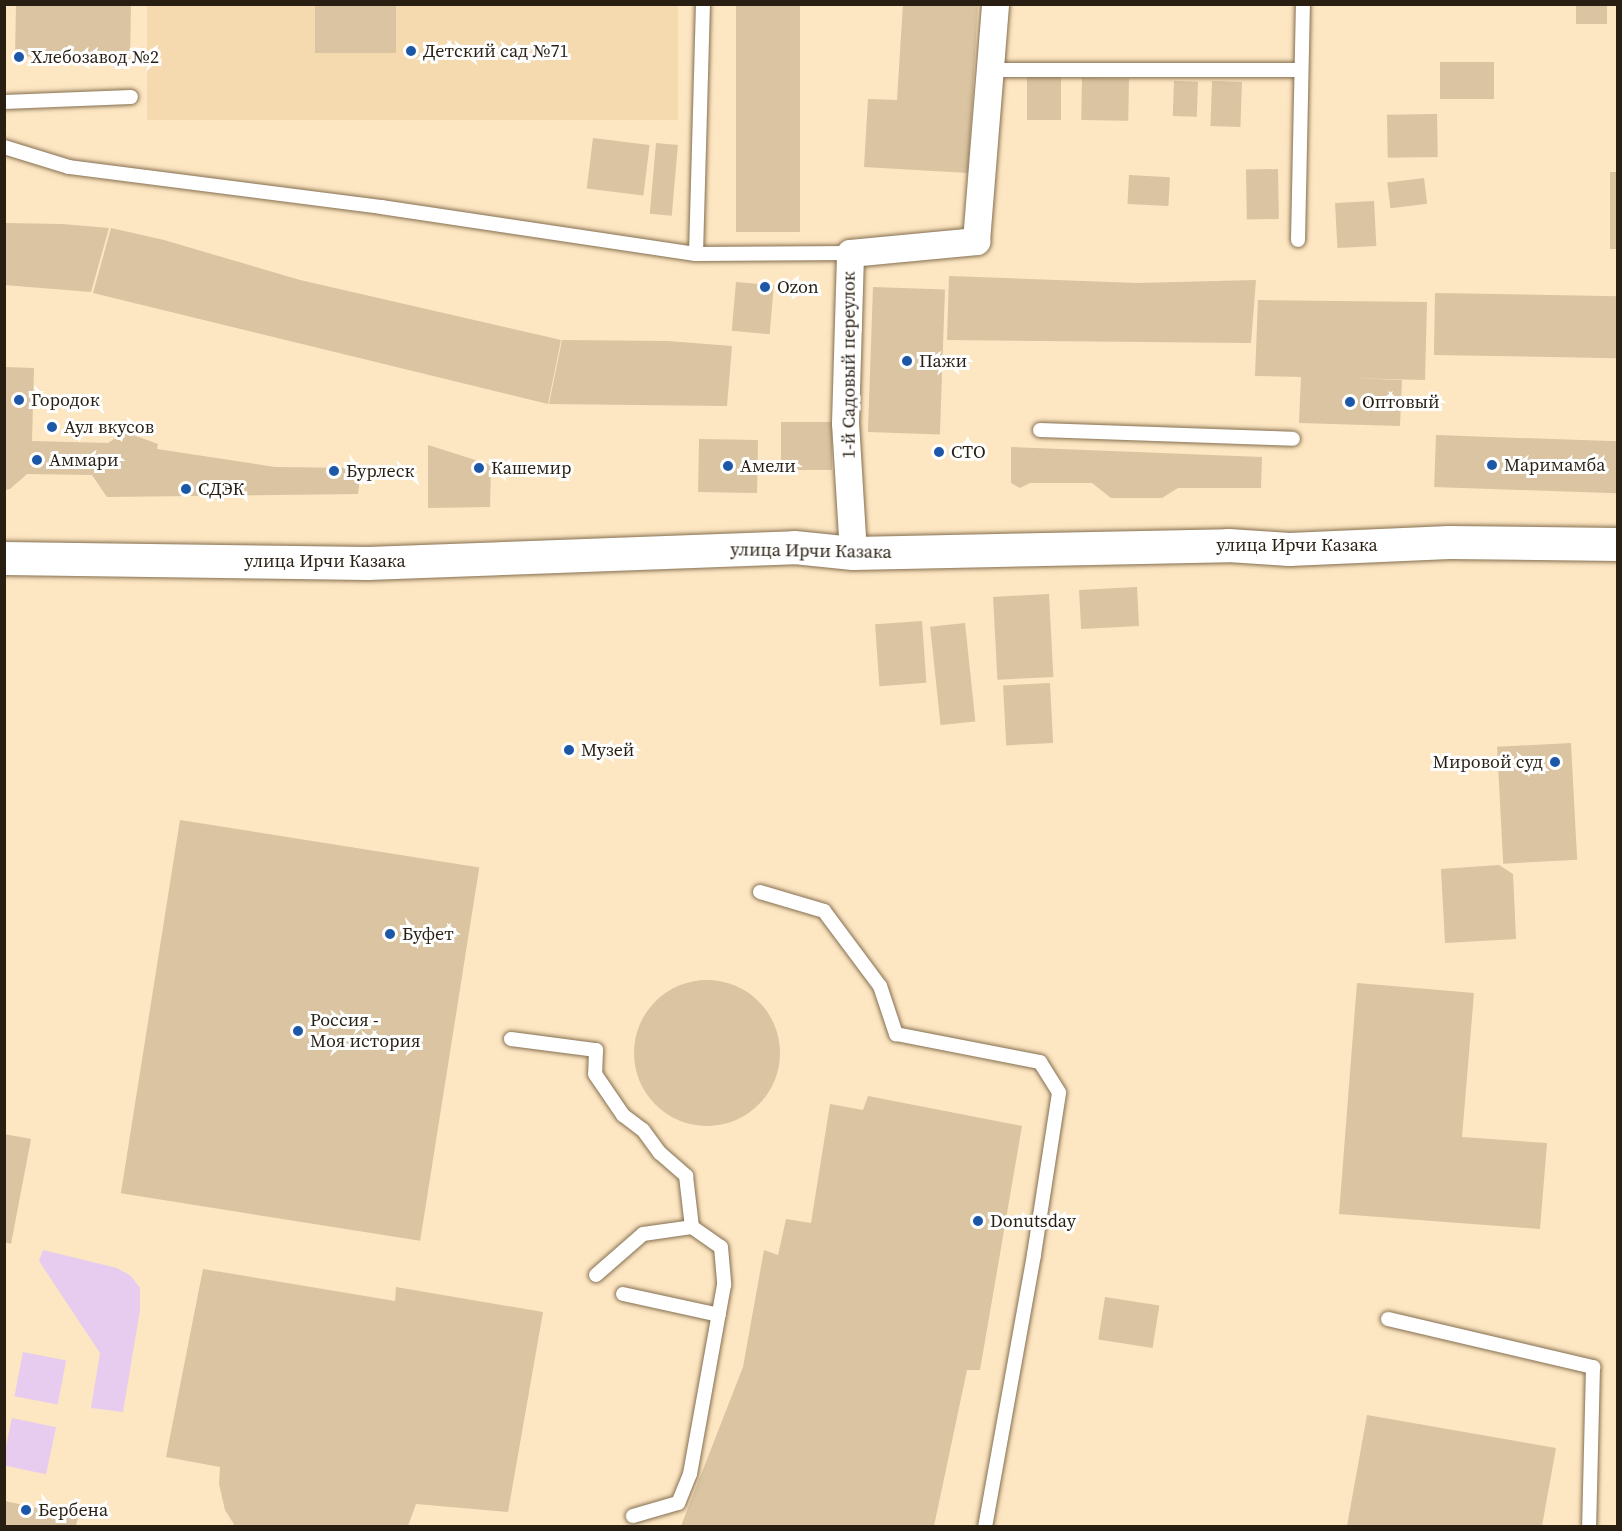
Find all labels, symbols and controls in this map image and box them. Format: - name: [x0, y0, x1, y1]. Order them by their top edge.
- place label: Детский сад №71: [423, 40, 569, 62]
- marker: Детский сад №71: [404, 44, 418, 58]
- place label: Хлебозавод №2: [31, 46, 159, 68]
- marker: Хлебозавод №2: [12, 50, 26, 64]
- street label: 1-й Садовый переулок: [838, 271, 860, 459]
- place label: Ozon: [777, 276, 819, 298]
- marker: Ozon: [758, 280, 772, 294]
- place label: Пажи: [919, 350, 967, 372]
- marker: Пажи: [900, 354, 914, 368]
- place label: Городок: [31, 389, 100, 411]
- place label: Оптовый: [1362, 391, 1440, 413]
- marker: Городок: [12, 393, 26, 407]
- marker: Оптовый: [1343, 395, 1357, 409]
- place label: Аул вкусов: [64, 416, 154, 438]
- marker: Аул вкусов: [45, 420, 59, 434]
- place label: СТО: [951, 441, 986, 463]
- marker: СТО: [932, 445, 946, 459]
- place label: Аммари: [49, 449, 119, 471]
- marker: Аммари: [30, 453, 44, 467]
- place label: Маримамба: [1504, 454, 1605, 476]
- place label: Амели: [740, 455, 796, 477]
- place label: Кашемир: [491, 457, 572, 479]
- marker: Маримамба: [1485, 458, 1499, 472]
- marker: Амели: [721, 459, 735, 473]
- place label: Бурлеск: [346, 460, 414, 482]
- marker: Кашемир: [472, 461, 486, 475]
- marker: Бурлеск: [327, 464, 341, 478]
- place label: СДЭК: [198, 478, 244, 500]
- marker: СДЭК: [179, 482, 193, 496]
- street label: улица Ирчи Казака: [1216, 534, 1378, 556]
- street label: улица Ирчи Казака: [730, 539, 892, 563]
- street label: улица Ирчи Казака: [244, 550, 406, 572]
- place label: Музей: [581, 739, 634, 761]
- marker: Музей: [562, 743, 576, 757]
- place label: Мировой суд: [1433, 751, 1543, 773]
- marker: Мировой суд: [1548, 755, 1562, 769]
- place label: Буфет: [402, 923, 454, 945]
- marker: Буфет: [383, 927, 397, 941]
- place label: Россия - Моя история: [310, 1010, 421, 1052]
- marker: Россия - Моя история: [291, 1024, 305, 1038]
- place label: Donutsday: [990, 1210, 1076, 1232]
- marker: Donutsday: [971, 1214, 985, 1228]
- place label: Бербена: [38, 1499, 108, 1521]
- marker: Бербена: [19, 1503, 33, 1517]

